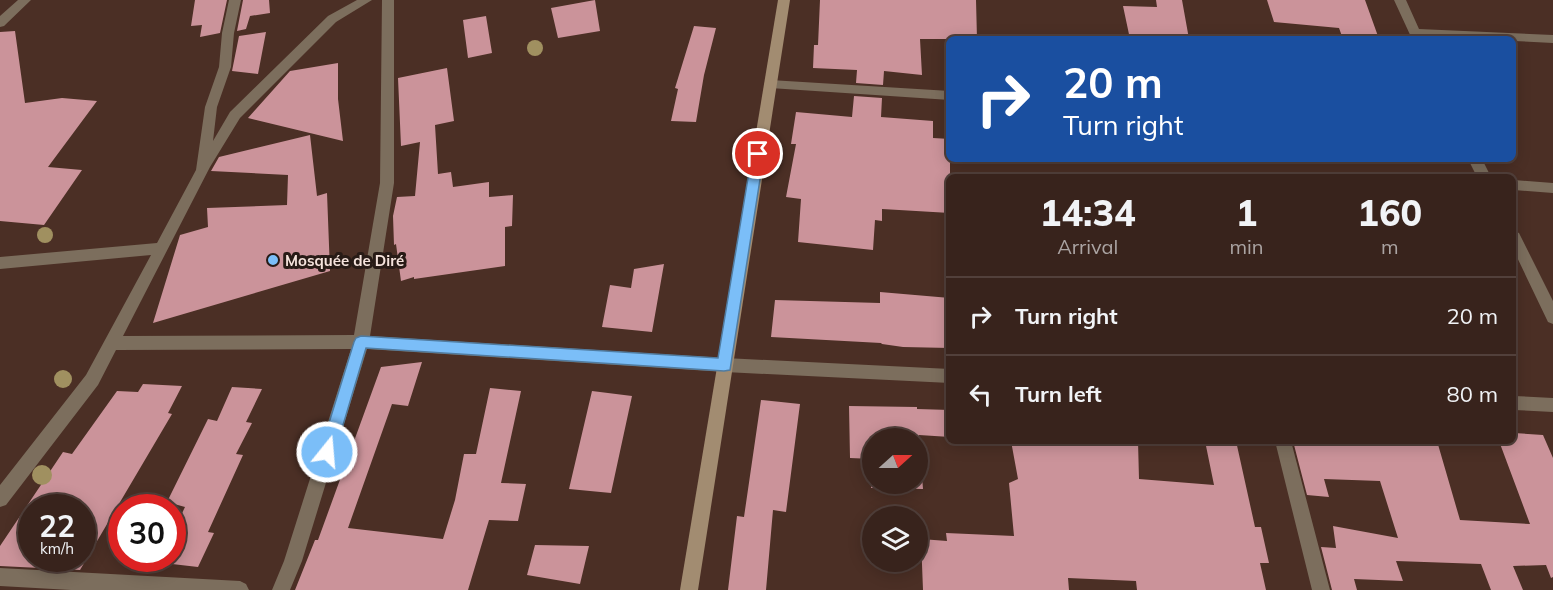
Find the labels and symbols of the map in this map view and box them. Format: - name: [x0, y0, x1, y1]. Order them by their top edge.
- pin: [732, 128, 783, 179]
- place label: Mosquée de Diré: [285, 251, 404, 270]
- marker: Mosquée de Diré: [266, 253, 280, 267]
- position arrow: [295, 420, 359, 484]
- north arrow: [862, 428, 928, 494]
- speed limit sign: 30: [108, 494, 186, 572]

